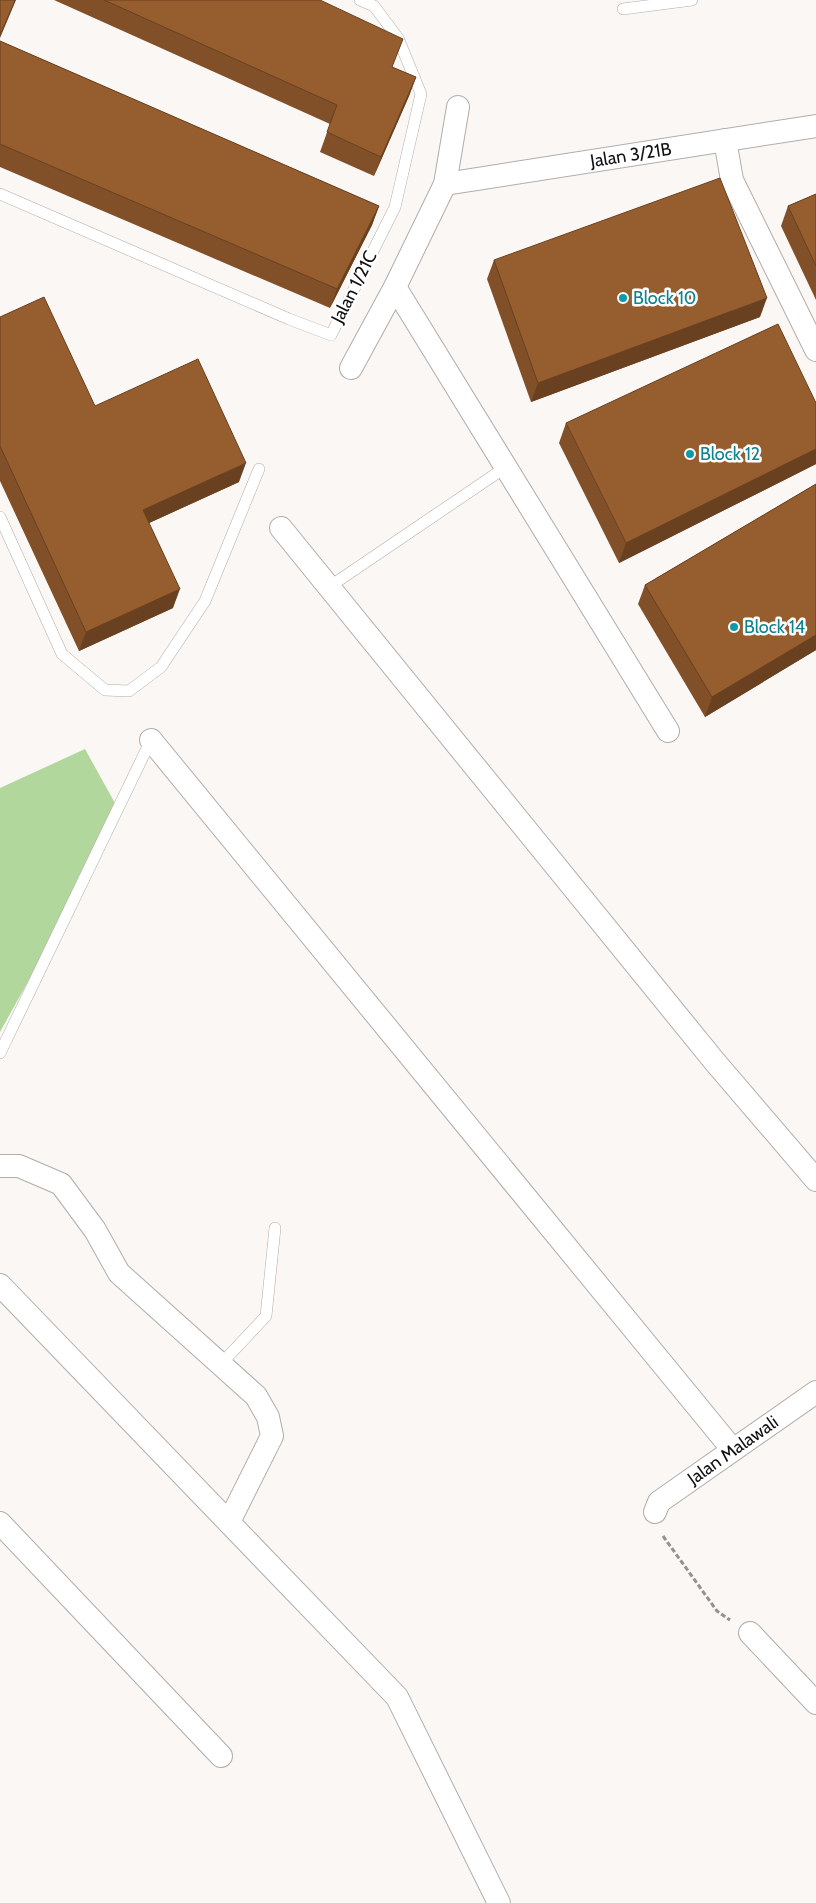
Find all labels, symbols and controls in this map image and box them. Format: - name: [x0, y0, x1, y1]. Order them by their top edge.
- street label: Jalan 3/21B: [588, 138, 673, 172]
- street label: Jalan 1/21C: [326, 247, 382, 328]
- place label: Block 10: [633, 287, 696, 309]
- marker: Block 10: [617, 292, 629, 304]
- place label: Block 12: [700, 443, 760, 465]
- marker: Block 12: [684, 448, 696, 460]
- place label: Block 14: [744, 616, 805, 638]
- marker: Block 14: [728, 621, 740, 633]
- street label: Jalan Malawali: [683, 1411, 782, 1490]

